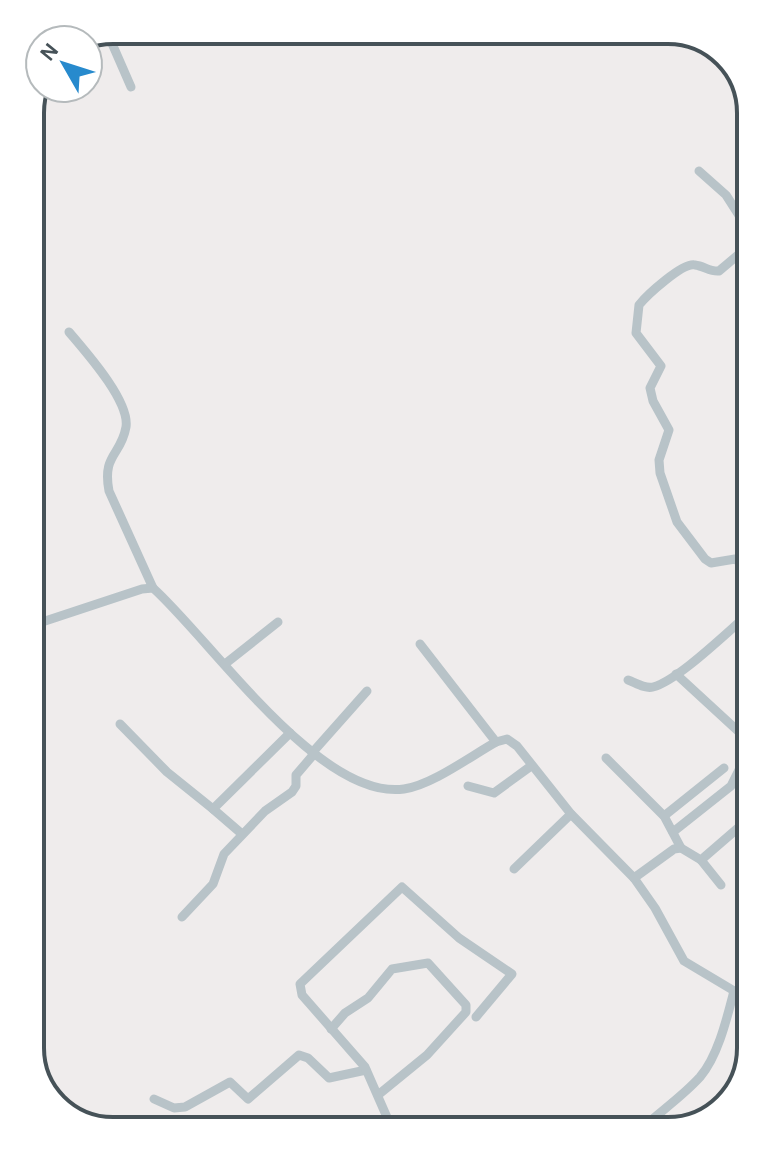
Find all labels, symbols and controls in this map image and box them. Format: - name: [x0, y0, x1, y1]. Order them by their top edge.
- north arrow: [24, 24, 104, 104]
- text: N: [34, 38, 64, 66]

